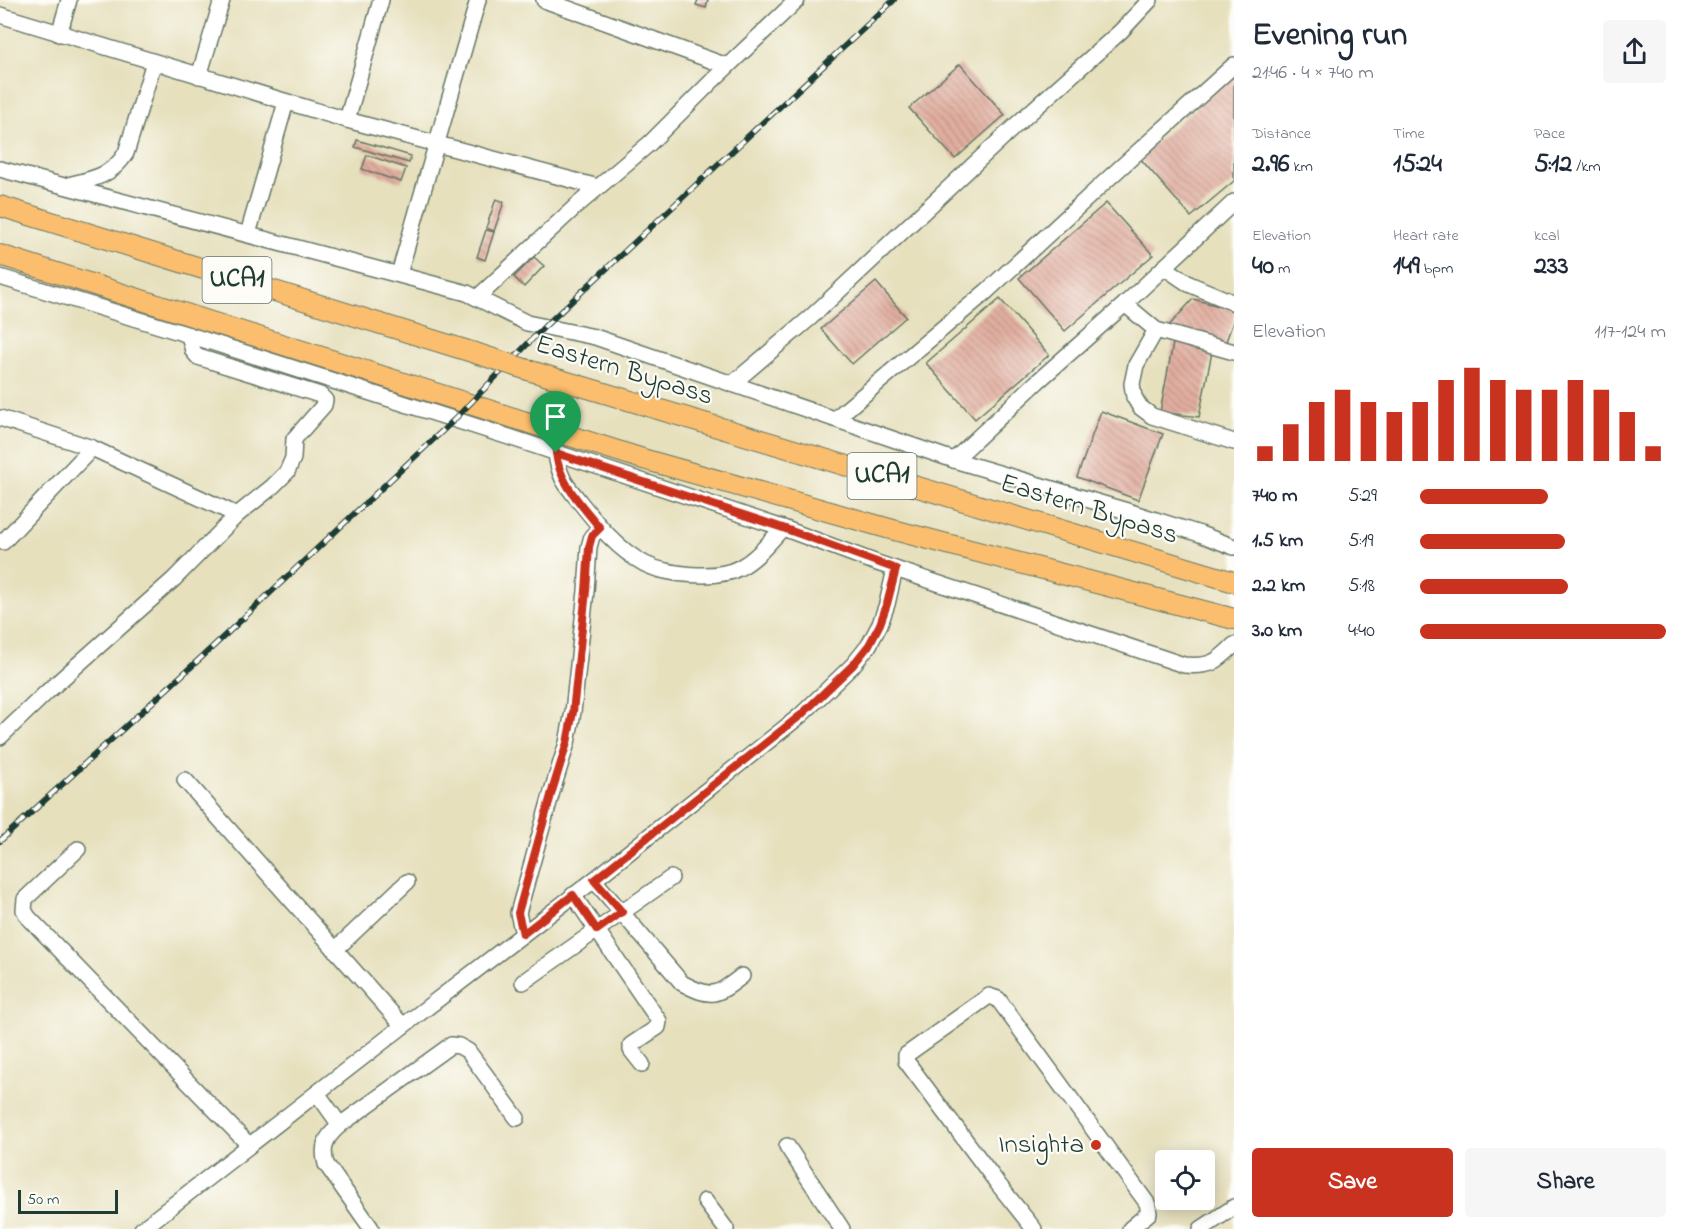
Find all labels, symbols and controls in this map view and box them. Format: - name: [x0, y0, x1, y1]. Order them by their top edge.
- text: Evening run: [1252, 12, 1407, 60]
- button: share: [1603, 20, 1666, 83]
- text: 21:46 · 4 × 740 m: [1252, 59, 1374, 88]
- text: Distance: [1252, 122, 1311, 146]
- text: Time: [1393, 122, 1425, 146]
- text: Pace: [1534, 122, 1565, 146]
- text: 2.96: [1252, 146, 1290, 184]
- text: 15:24: [1393, 146, 1442, 184]
- text: 5:12: [1534, 146, 1572, 184]
- text: km: [1290, 155, 1313, 179]
- text: /km: [1572, 155, 1601, 179]
- text: Elevation: [1252, 224, 1311, 248]
- text: Heart rate: [1393, 224, 1459, 248]
- text: kcal: [1534, 224, 1559, 248]
- text: 40: [1252, 248, 1274, 286]
- text: 149: [1393, 248, 1420, 286]
- text: 233: [1534, 248, 1568, 286]
- road number: UCA1: [202, 257, 272, 303]
- text: m: [1274, 257, 1290, 281]
- text: bpm: [1420, 257, 1453, 281]
- text: Elevation: [1252, 318, 1326, 347]
- text: 117–124 m: [1594, 318, 1666, 347]
- street label: Eastern Bypass: [530, 325, 718, 417]
- pin: [530, 391, 581, 453]
- icon: arrive: [539, 400, 572, 433]
- road number: UCA1: [848, 453, 916, 499]
- street label: Eastern Bypass: [995, 464, 1183, 556]
- text: 740 m: [1252, 482, 1298, 511]
- text: 5:29: [1348, 482, 1377, 511]
- text: 1.5 km: [1252, 527, 1303, 556]
- text: 5:19: [1348, 527, 1374, 556]
- text: 2.2 km: [1252, 572, 1305, 601]
- text: 5:18: [1348, 572, 1375, 601]
- text: 3.0 km: [1252, 617, 1302, 646]
- text: 4:40: [1348, 617, 1375, 646]
- place label: Insighta: [998, 1126, 1084, 1165]
- marker: Insighta: [1089, 1138, 1103, 1152]
- button: Save: [1252, 1148, 1453, 1217]
- button: Share: [1465, 1148, 1666, 1217]
- map controls: [1155, 1150, 1215, 1210]
- button: locate: [1155, 1150, 1215, 1210]
- scale bar: [18, 1187, 118, 1214]
- text: 50 m: [27, 1188, 59, 1212]

